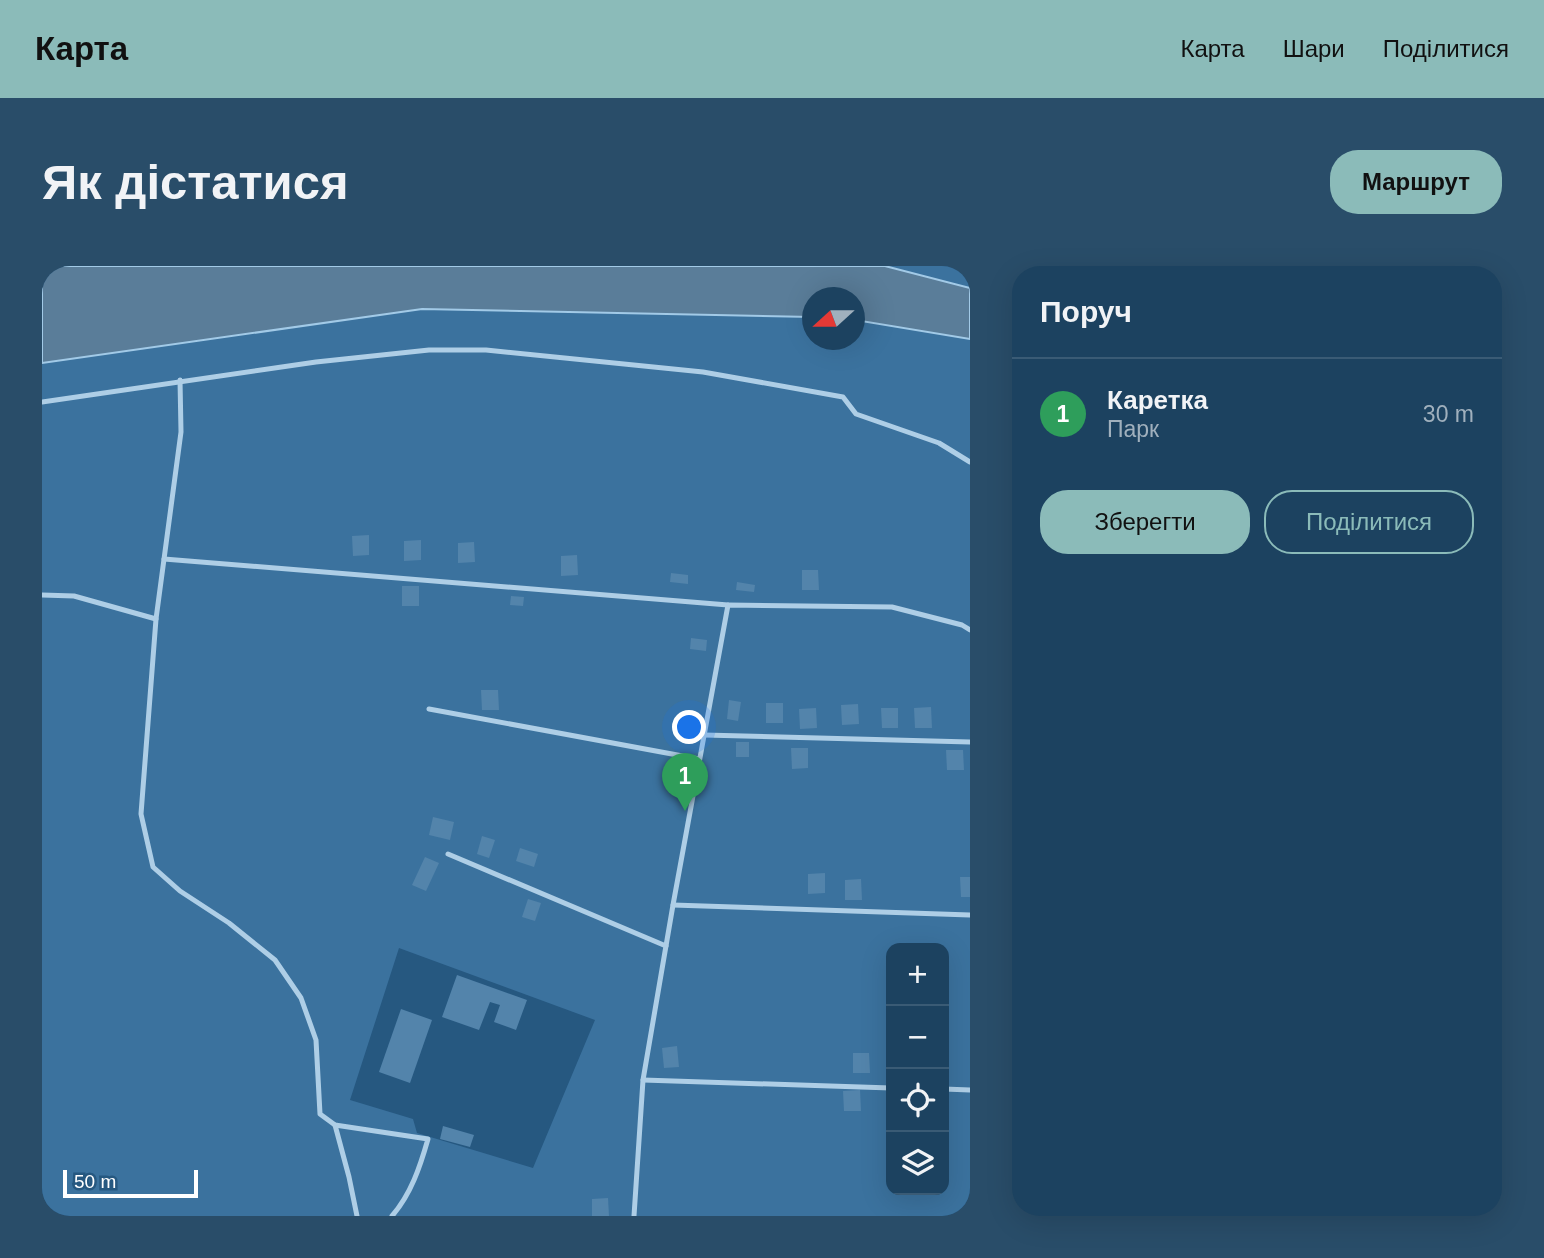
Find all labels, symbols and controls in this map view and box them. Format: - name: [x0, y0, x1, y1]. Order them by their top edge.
- text: Карта: [35, 30, 128, 67]
- text: Карта: [1180, 35, 1245, 62]
- text: Шари: [1283, 35, 1345, 62]
- text: Поділитися: [1383, 35, 1509, 62]
- button: Маршрут: [1330, 150, 1502, 214]
- text: Як дістатися: [42, 155, 349, 209]
- north arrow: [802, 287, 865, 350]
- text: Поруч: [1040, 295, 1132, 328]
- text: Каретка: [1107, 385, 1208, 415]
- text: 1: [1057, 401, 1069, 427]
- text: 30 m: [1423, 401, 1474, 427]
- text: Парк: [1107, 416, 1159, 442]
- button: Зберегти: [1040, 490, 1250, 554]
- button: Поділитися: [1264, 490, 1474, 554]
- your location: [672, 710, 706, 744]
- pin: 1: [662, 753, 708, 811]
- map controls: [886, 943, 949, 1195]
- button: +: [886, 943, 949, 1006]
- button: −: [886, 1006, 949, 1069]
- button: locate: [886, 1069, 949, 1132]
- button: layers: [886, 1132, 949, 1195]
- scale bar: [63, 1167, 198, 1199]
- text: 50 m: [74, 1171, 116, 1192]

